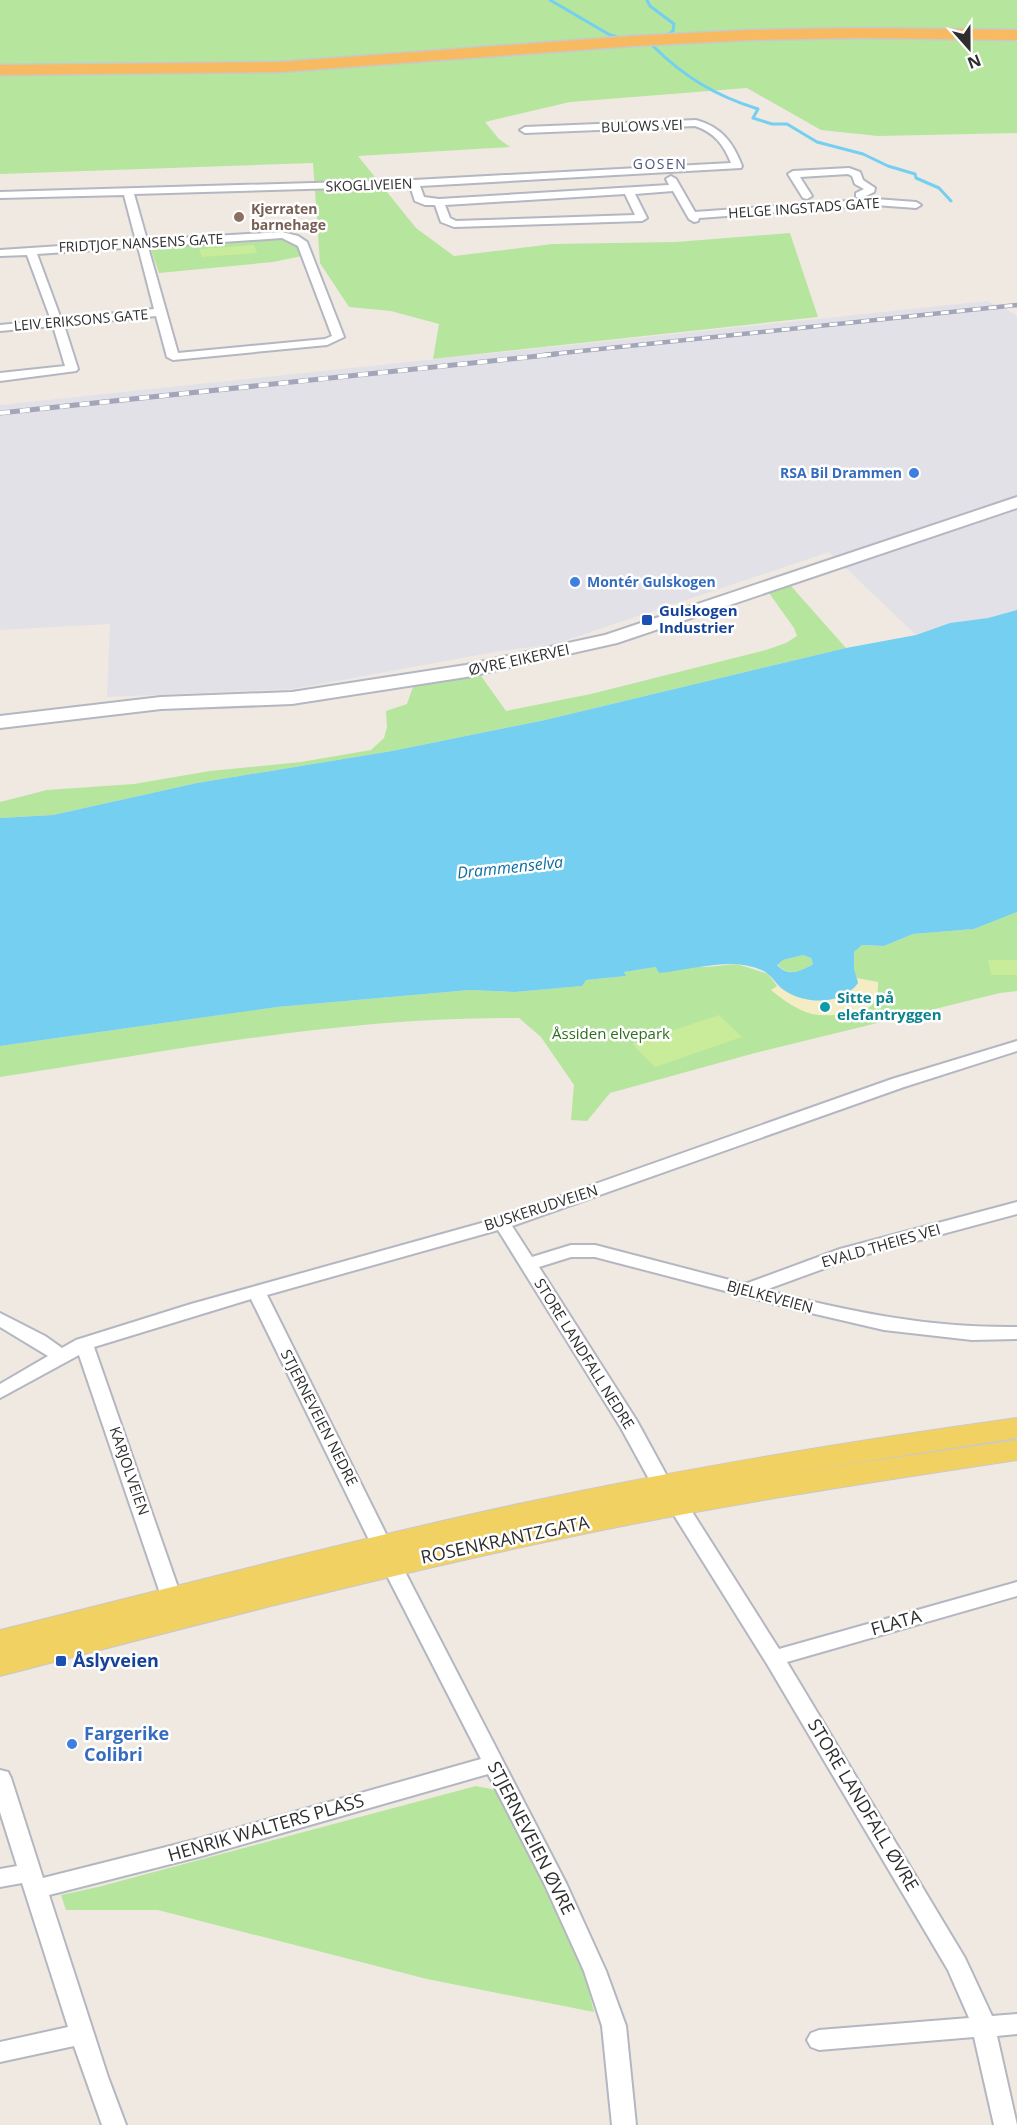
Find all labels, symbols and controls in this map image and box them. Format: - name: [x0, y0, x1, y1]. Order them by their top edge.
- north arrow: [939, 18, 999, 78]
- text: N: [964, 49, 984, 75]
- street label: BULOWS VEI: [601, 115, 683, 136]
- district label: GOSEN: [633, 154, 687, 173]
- street label: SKOGLIVEIEN: [325, 173, 413, 196]
- street label: HELGE INGSTADS GATE: [728, 193, 880, 222]
- place label: Kjerraten barnehage: [251, 199, 326, 234]
- marker: Kjerraten barnehage: [232, 210, 246, 224]
- street label: FRIDTJOF NANSENS GATE: [58, 229, 224, 256]
- street label: LEIV ERIKSONS GATE: [13, 304, 149, 335]
- place label: RSA Bil Drammen: [780, 463, 902, 482]
- marker: RSA Bil Drammen: [907, 466, 921, 480]
- place label: Montér Gulskogen: [587, 572, 716, 591]
- marker: Montér Gulskogen: [568, 575, 582, 589]
- place label: Gulskogen Industrier: [659, 600, 738, 637]
- marker: Gulskogen Industrier: [640, 613, 654, 627]
- street label: ØVRE EIKERVEI: [466, 639, 571, 679]
- water label: Drammenselva: [456, 850, 564, 884]
- place label: Sitte på elefantryggen: [837, 987, 942, 1024]
- marker: Sitte på elefantryggen: [818, 1000, 832, 1014]
- park label: Åssiden elvepark: [552, 1023, 670, 1043]
- street label: BUSKERUDVEIEN: [481, 1179, 600, 1235]
- street label: EVALD THEIES VEI: [819, 1218, 943, 1272]
- street label: STORE LANDFALL NEDRE: [530, 1274, 639, 1433]
- street label: BJELKEVEIEN: [725, 1275, 816, 1317]
- street label: STJERNEVEIEN NEDRE: [277, 1346, 363, 1489]
- street label: KARJOLVEIEN: [105, 1424, 154, 1518]
- street label: ROSENKRANTZGATA: [418, 1509, 592, 1569]
- street label: FLATA: [868, 1603, 924, 1641]
- place label: Åslyveien: [73, 1648, 159, 1672]
- marker: Åslyveien: [54, 1654, 68, 1668]
- street label: STORE LANDFALL ØVRE: [803, 1714, 925, 1895]
- place label: Fargerike Colibri: [84, 1721, 169, 1766]
- marker: Fargerike Colibri: [65, 1737, 79, 1751]
- street label: STJERNEVEIEN ØVRE: [483, 1757, 581, 1918]
- street label: HENRIK WALTERS PLASS: [165, 1787, 367, 1867]

